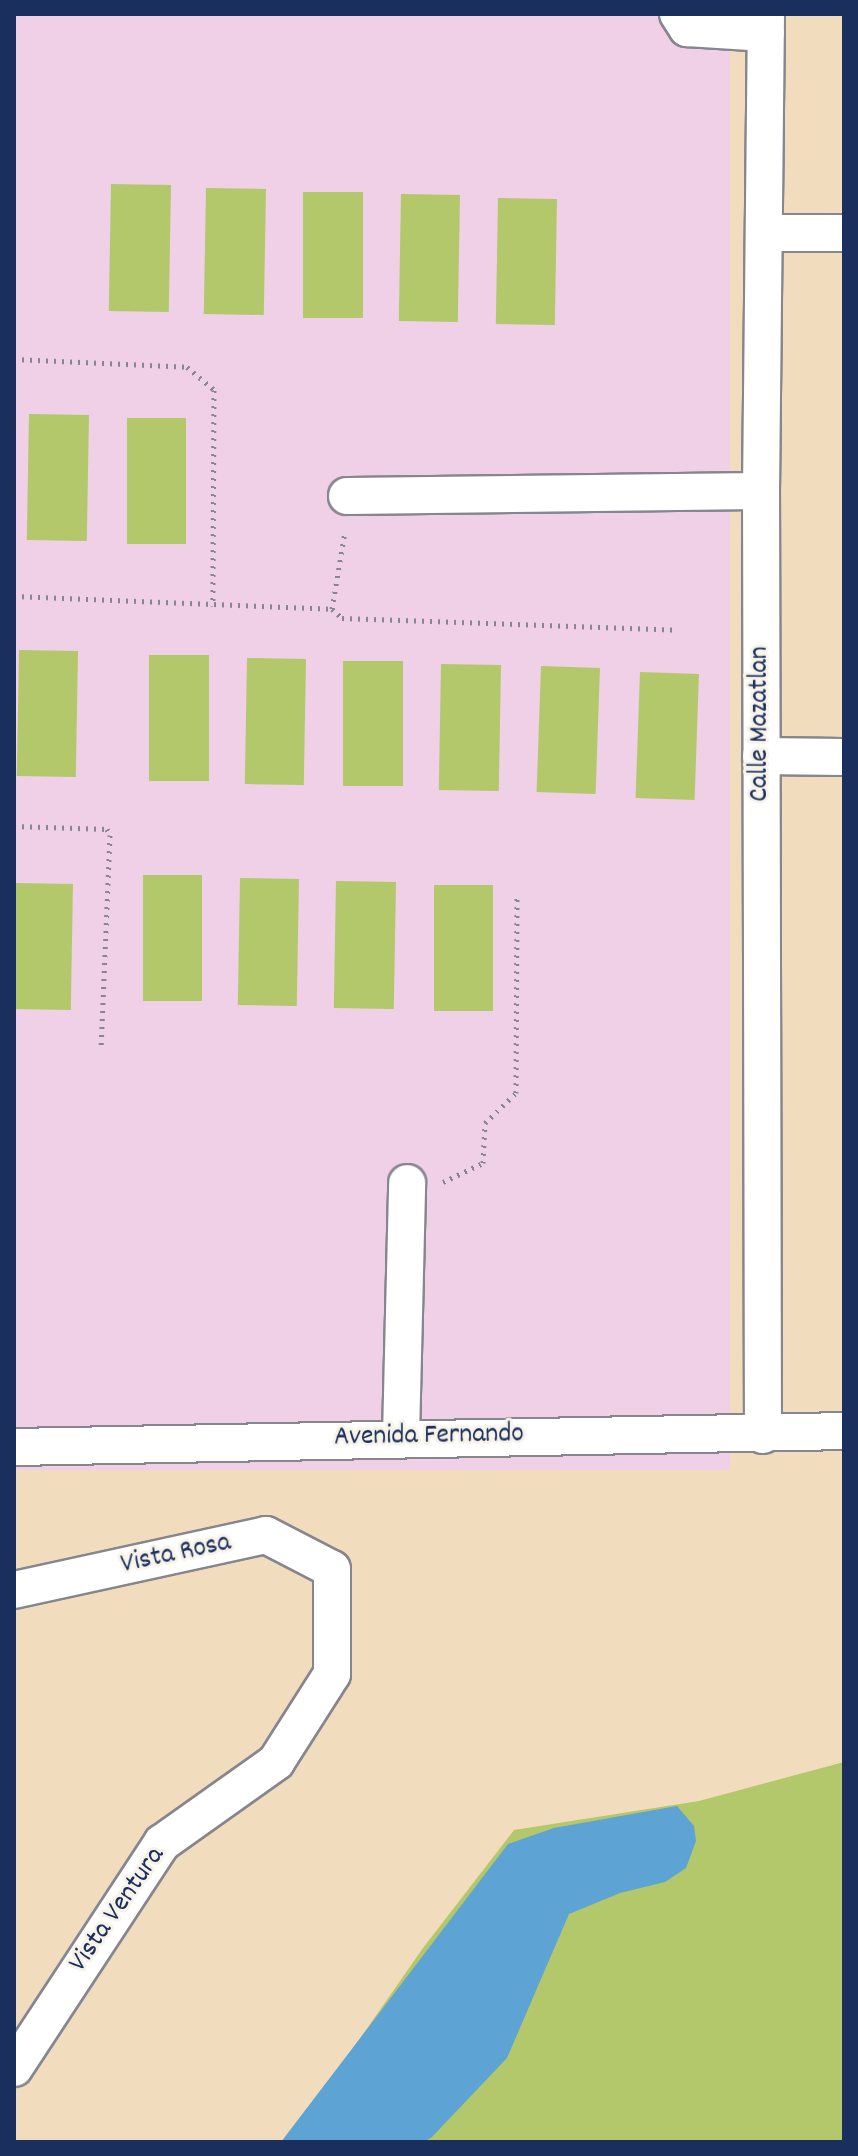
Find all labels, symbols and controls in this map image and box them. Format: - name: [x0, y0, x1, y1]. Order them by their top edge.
- street label: Calle Mazatlan: [744, 646, 778, 802]
- street label: Avenida Fernando: [334, 1419, 524, 1455]
- street label: Vista Rosa: [118, 1527, 234, 1583]
- street label: Vista Ventura: [63, 1841, 173, 1979]

